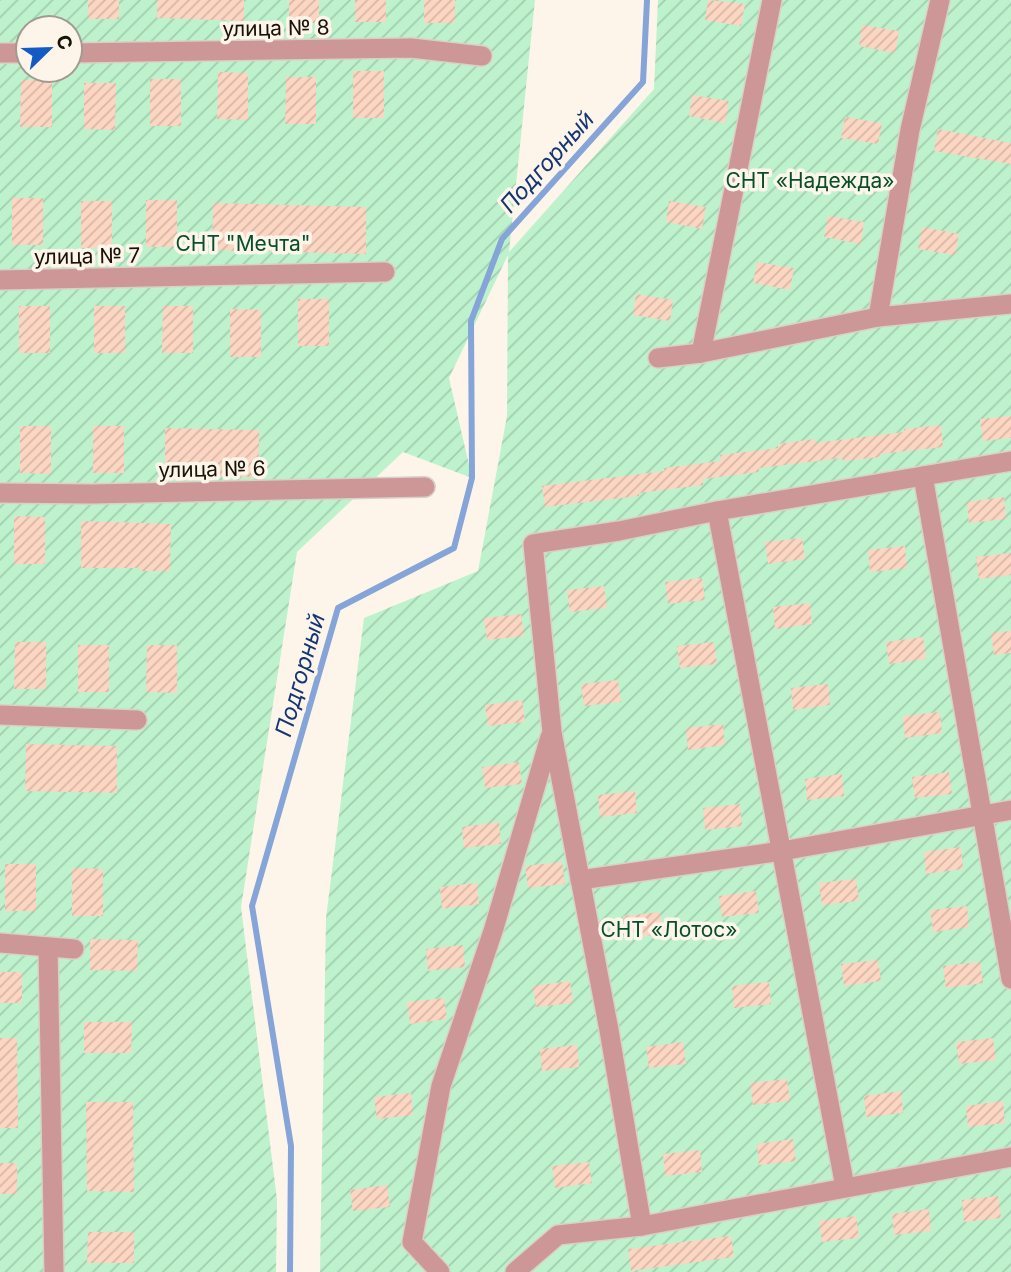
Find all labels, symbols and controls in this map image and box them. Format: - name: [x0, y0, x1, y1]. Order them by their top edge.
- north arrow: [14, 14, 84, 84]
- street label: улица № 8: [222, 15, 330, 41]
- text: С: [51, 32, 78, 54]
- water label: Подгорный: [494, 105, 600, 219]
- park label: СНТ «Надежда»: [725, 168, 895, 193]
- park label: СНТ "Мечта": [175, 231, 311, 256]
- street label: улица № 7: [34, 243, 140, 269]
- street label: улица № 6: [158, 456, 266, 482]
- water label: Подгорный: [269, 610, 331, 740]
- park label: СНТ «Лотос»: [600, 917, 738, 942]

